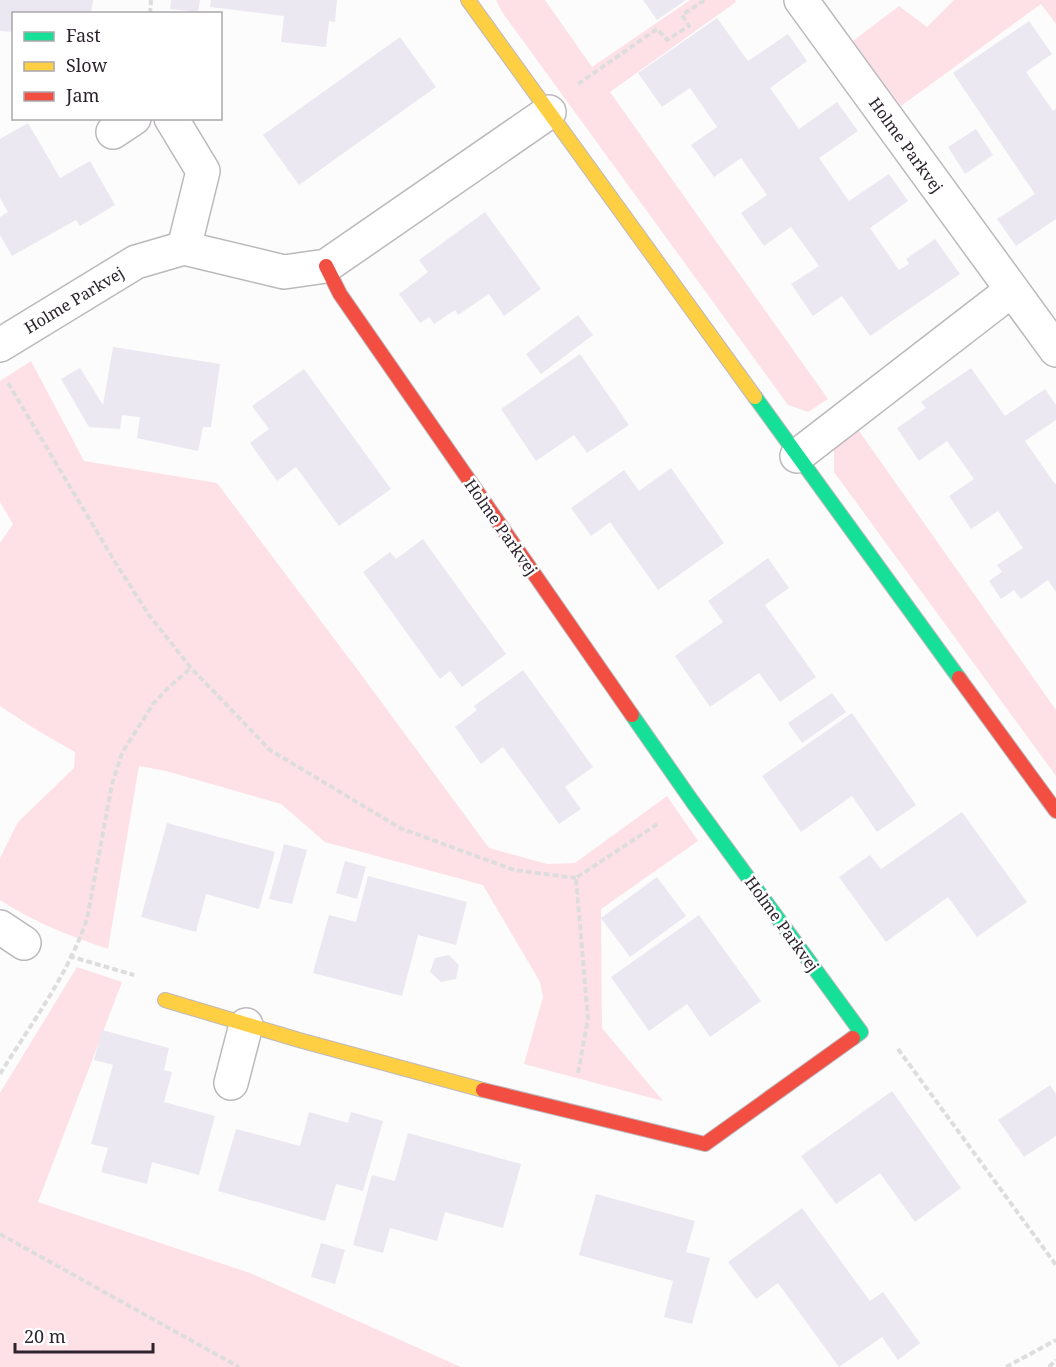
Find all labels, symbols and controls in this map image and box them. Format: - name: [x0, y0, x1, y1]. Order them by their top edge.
- legend: [12, 12, 222, 120]
- text: Fast: [66, 23, 101, 47]
- text: Slow: [66, 53, 108, 77]
- text: Jam: [65, 83, 100, 107]
- street label: Holme Parkvej: [864, 93, 948, 197]
- street label: Holme Parkvej: [20, 261, 128, 339]
- street label: Holme Parkvej: [460, 474, 542, 580]
- street label: Holme Parkvej: [740, 872, 824, 976]
- scale bar: [15, 1316, 153, 1354]
- text: 20 m: [24, 1324, 66, 1348]

